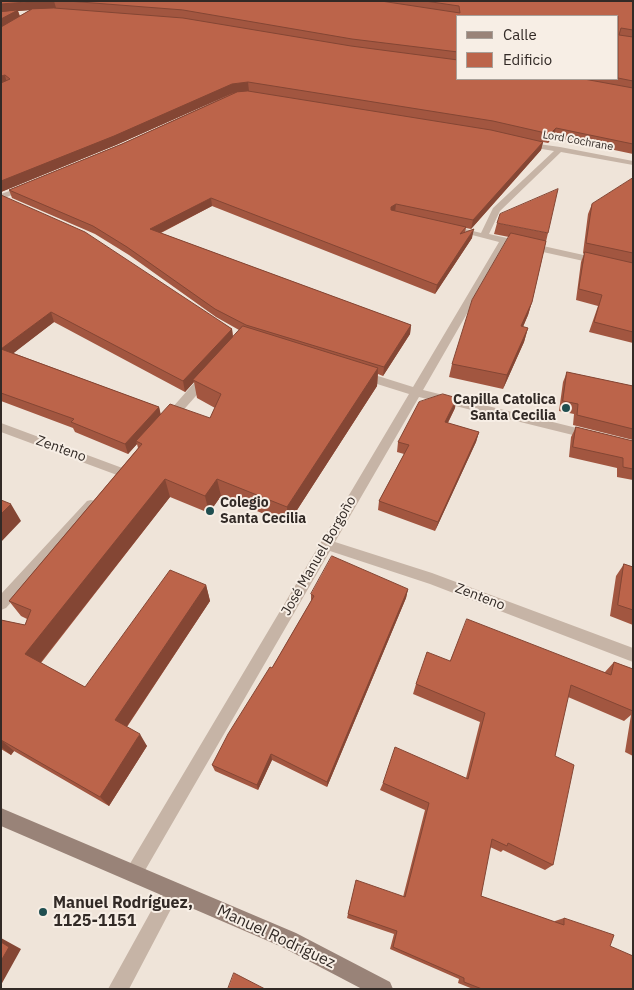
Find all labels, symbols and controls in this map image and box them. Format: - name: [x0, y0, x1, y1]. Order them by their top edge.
- legend: [456, 15, 619, 80]
- text: Calle: [503, 25, 537, 44]
- text: Edificio: [503, 50, 552, 69]
- street label: Lord Cochrane: [542, 128, 614, 154]
- place label: Capilla Catolica Santa Cecilia: [453, 392, 556, 424]
- marker: Capilla Catolica Santa Cecilia: [560, 402, 572, 414]
- street label: Zenteno: [34, 432, 88, 466]
- street label: José Manuel Borgoño: [278, 493, 360, 619]
- place label: Colegio Santa Cecilia: [220, 495, 306, 528]
- marker: Colegio Santa Cecilia: [204, 505, 216, 517]
- street label: Zenteno: [453, 580, 507, 614]
- place label: Manuel Rodríguez, 1125-1151: [53, 893, 193, 931]
- street label: Manuel Rodríguez: [214, 901, 338, 973]
- marker: Manuel Rodríguez, 1125-1151: [37, 906, 49, 918]

